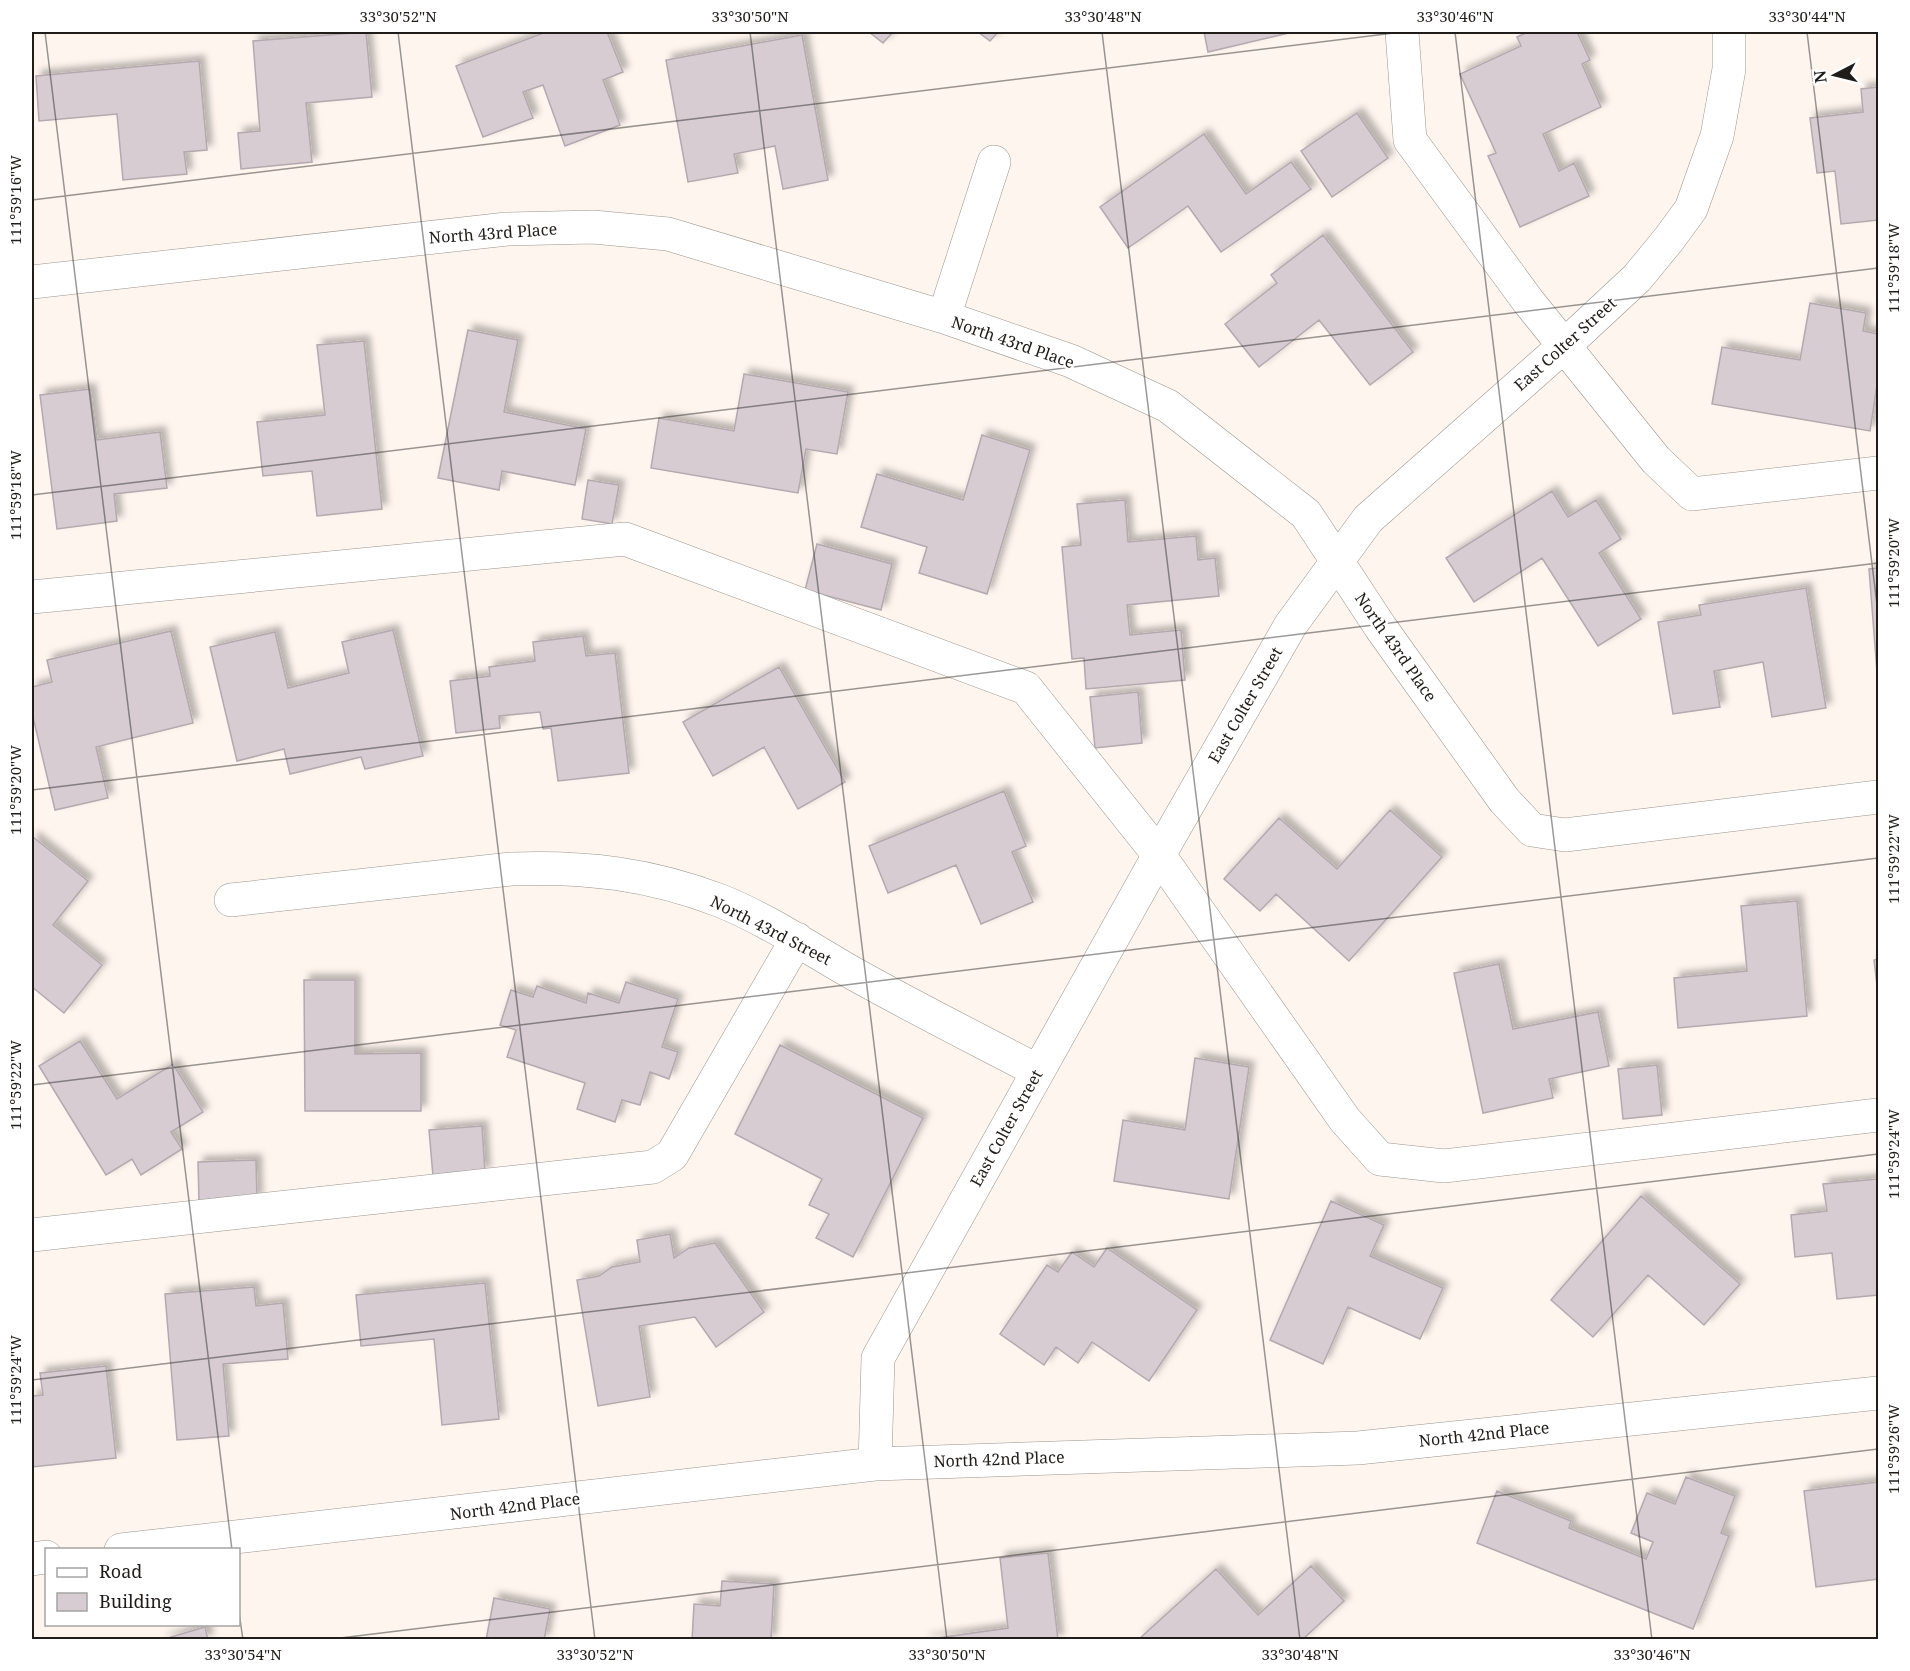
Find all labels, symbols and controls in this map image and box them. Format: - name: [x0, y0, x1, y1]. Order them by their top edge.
- text: 33°30'52"N: [359, 6, 437, 26]
- text: 33°30'50"N: [711, 6, 789, 26]
- text: 33°30'48"N: [1064, 6, 1142, 26]
- text: 33°30'46"N: [1416, 6, 1494, 26]
- text: 33°30'44"N: [1768, 6, 1846, 26]
- north arrow: [1805, 45, 1865, 105]
- text: N: [1808, 69, 1832, 84]
- text: 111°59'16"W: [5, 155, 25, 245]
- street label: North 43rd Place: [428, 218, 558, 248]
- text: 111°59'18"W: [1883, 223, 1903, 313]
- street label: East Colter Street: [1509, 292, 1621, 396]
- street label: North 43rd Place: [949, 311, 1077, 373]
- text: 111°59'18"W: [5, 450, 25, 540]
- text: 111°59'20"W: [1883, 518, 1903, 608]
- street label: North 43rd Place: [1350, 588, 1442, 706]
- street label: East Colter Street: [1203, 643, 1287, 767]
- text: 111°59'20"W: [5, 745, 25, 835]
- text: 111°59'22"W: [1883, 814, 1903, 904]
- street label: North 43rd Street: [707, 890, 836, 970]
- text: 111°59'22"W: [5, 1040, 25, 1130]
- street label: East Colter Street: [965, 1065, 1047, 1190]
- text: 111°59'24"W: [1883, 1109, 1903, 1199]
- text: 111°59'24"W: [5, 1335, 25, 1425]
- text: 111°59'26"W: [1883, 1404, 1903, 1494]
- street label: North 42nd Place: [1418, 1416, 1550, 1452]
- street label: North 42nd Place: [933, 1446, 1065, 1472]
- street label: North 42nd Place: [449, 1487, 581, 1525]
- legend: [45, 1548, 240, 1626]
- text: Road: [99, 1559, 142, 1583]
- text: Building: [99, 1589, 172, 1613]
- text: 33°30'54"N: [204, 1644, 282, 1664]
- text: 33°30'52"N: [556, 1644, 634, 1664]
- text: 33°30'50"N: [908, 1644, 986, 1664]
- text: 33°30'48"N: [1261, 1644, 1339, 1664]
- text: 33°30'46"N: [1613, 1644, 1691, 1664]

